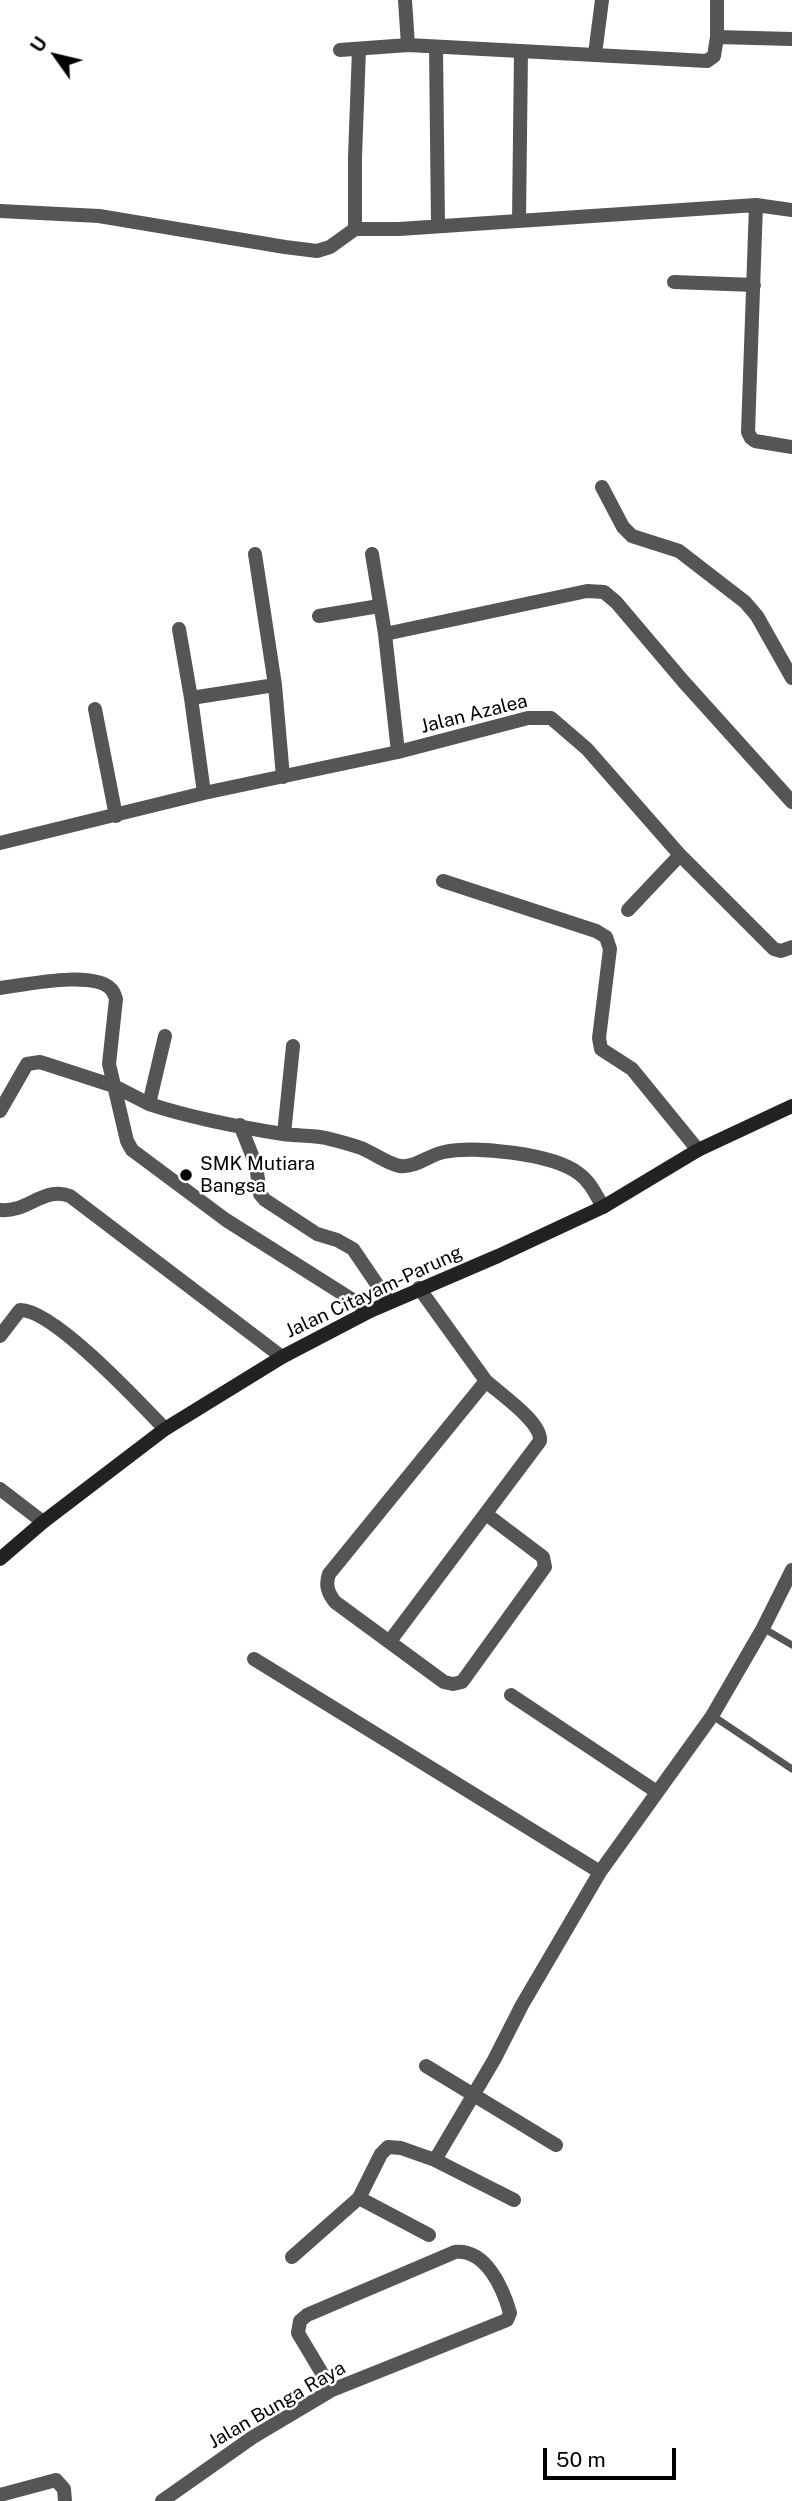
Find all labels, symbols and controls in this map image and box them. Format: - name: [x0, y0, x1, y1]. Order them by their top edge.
- north arrow: [21, 21, 91, 91]
- text: U: [26, 32, 52, 56]
- street label: Jalan Azalea: [418, 690, 530, 738]
- place label: SMK Mutiara Bangsa: [200, 1153, 315, 1197]
- marker: SMK Mutiara Bangsa: [178, 1167, 194, 1183]
- street label: Jalan Citayam-Parung: [282, 1241, 466, 1343]
- street label: Jalan Bunga Raya: [204, 2357, 350, 2453]
- scale bar: [547, 2434, 680, 2478]
- text: 50 m: [556, 2447, 606, 2472]

